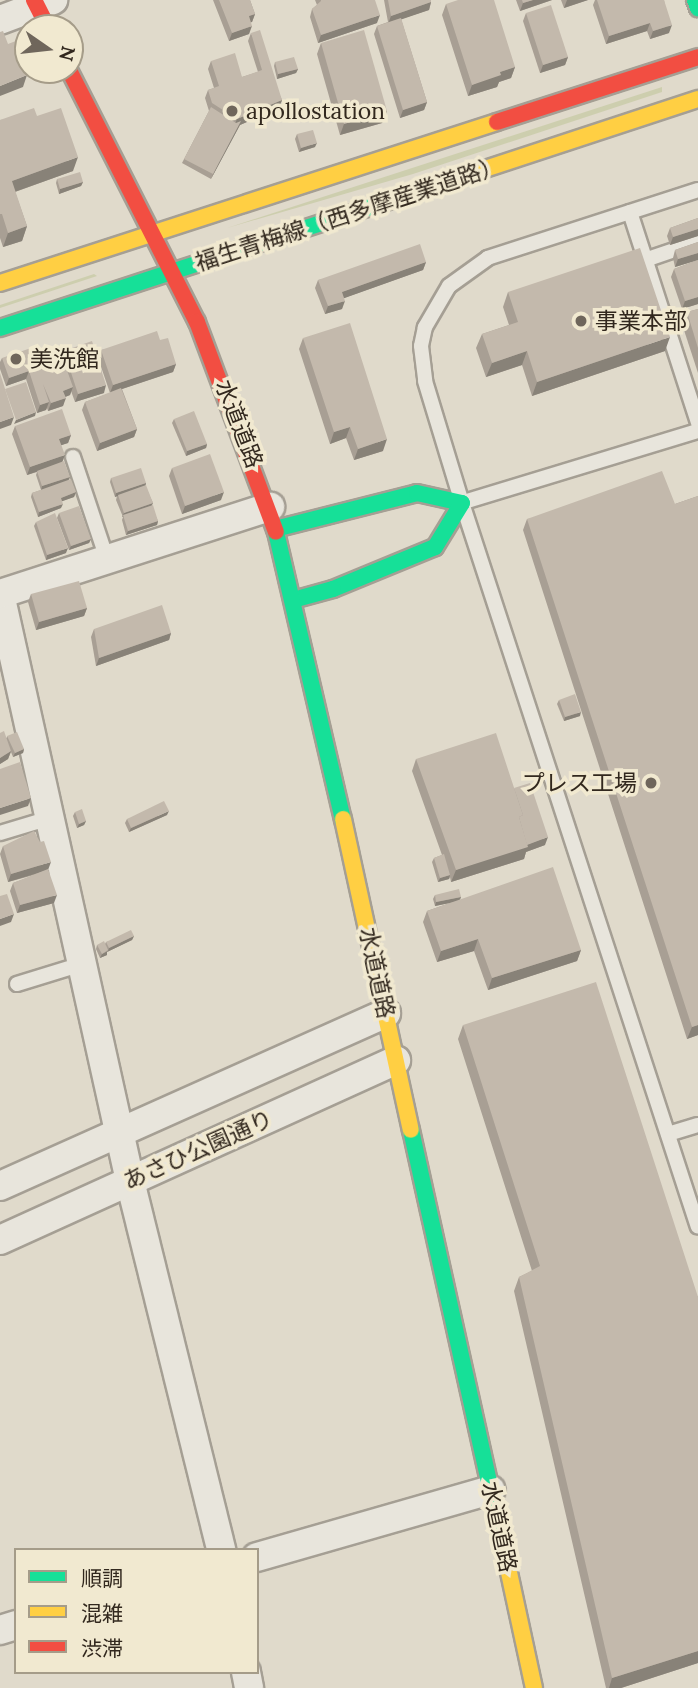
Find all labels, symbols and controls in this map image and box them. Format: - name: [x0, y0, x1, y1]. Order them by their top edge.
- north arrow: [14, 14, 84, 84]
- text: N: [54, 44, 81, 64]
- place label: apollostation: [246, 97, 385, 125]
- marker: apollostation: [224, 103, 240, 119]
- street label: 福生青梅線（西多摩産業道路）: [192, 151, 506, 277]
- place label: 事業本部: [595, 307, 687, 335]
- marker: 事業本部: [573, 313, 589, 329]
- place label: 美洗館: [30, 345, 99, 373]
- marker: 美洗館: [8, 351, 24, 367]
- street label: 水道道路: [210, 376, 268, 472]
- place label: プレス工場: [522, 769, 637, 797]
- marker: プレス工場: [643, 775, 659, 791]
- street label: 水道道路: [354, 925, 400, 1021]
- street label: あさひ公園通り: [119, 1105, 277, 1195]
- street label: 水道道路: [476, 1479, 522, 1575]
- legend: [14, 1548, 259, 1674]
- text: 順調: [81, 1565, 123, 1592]
- text: 混雑: [81, 1600, 123, 1627]
- text: 渋滞: [81, 1635, 123, 1662]

